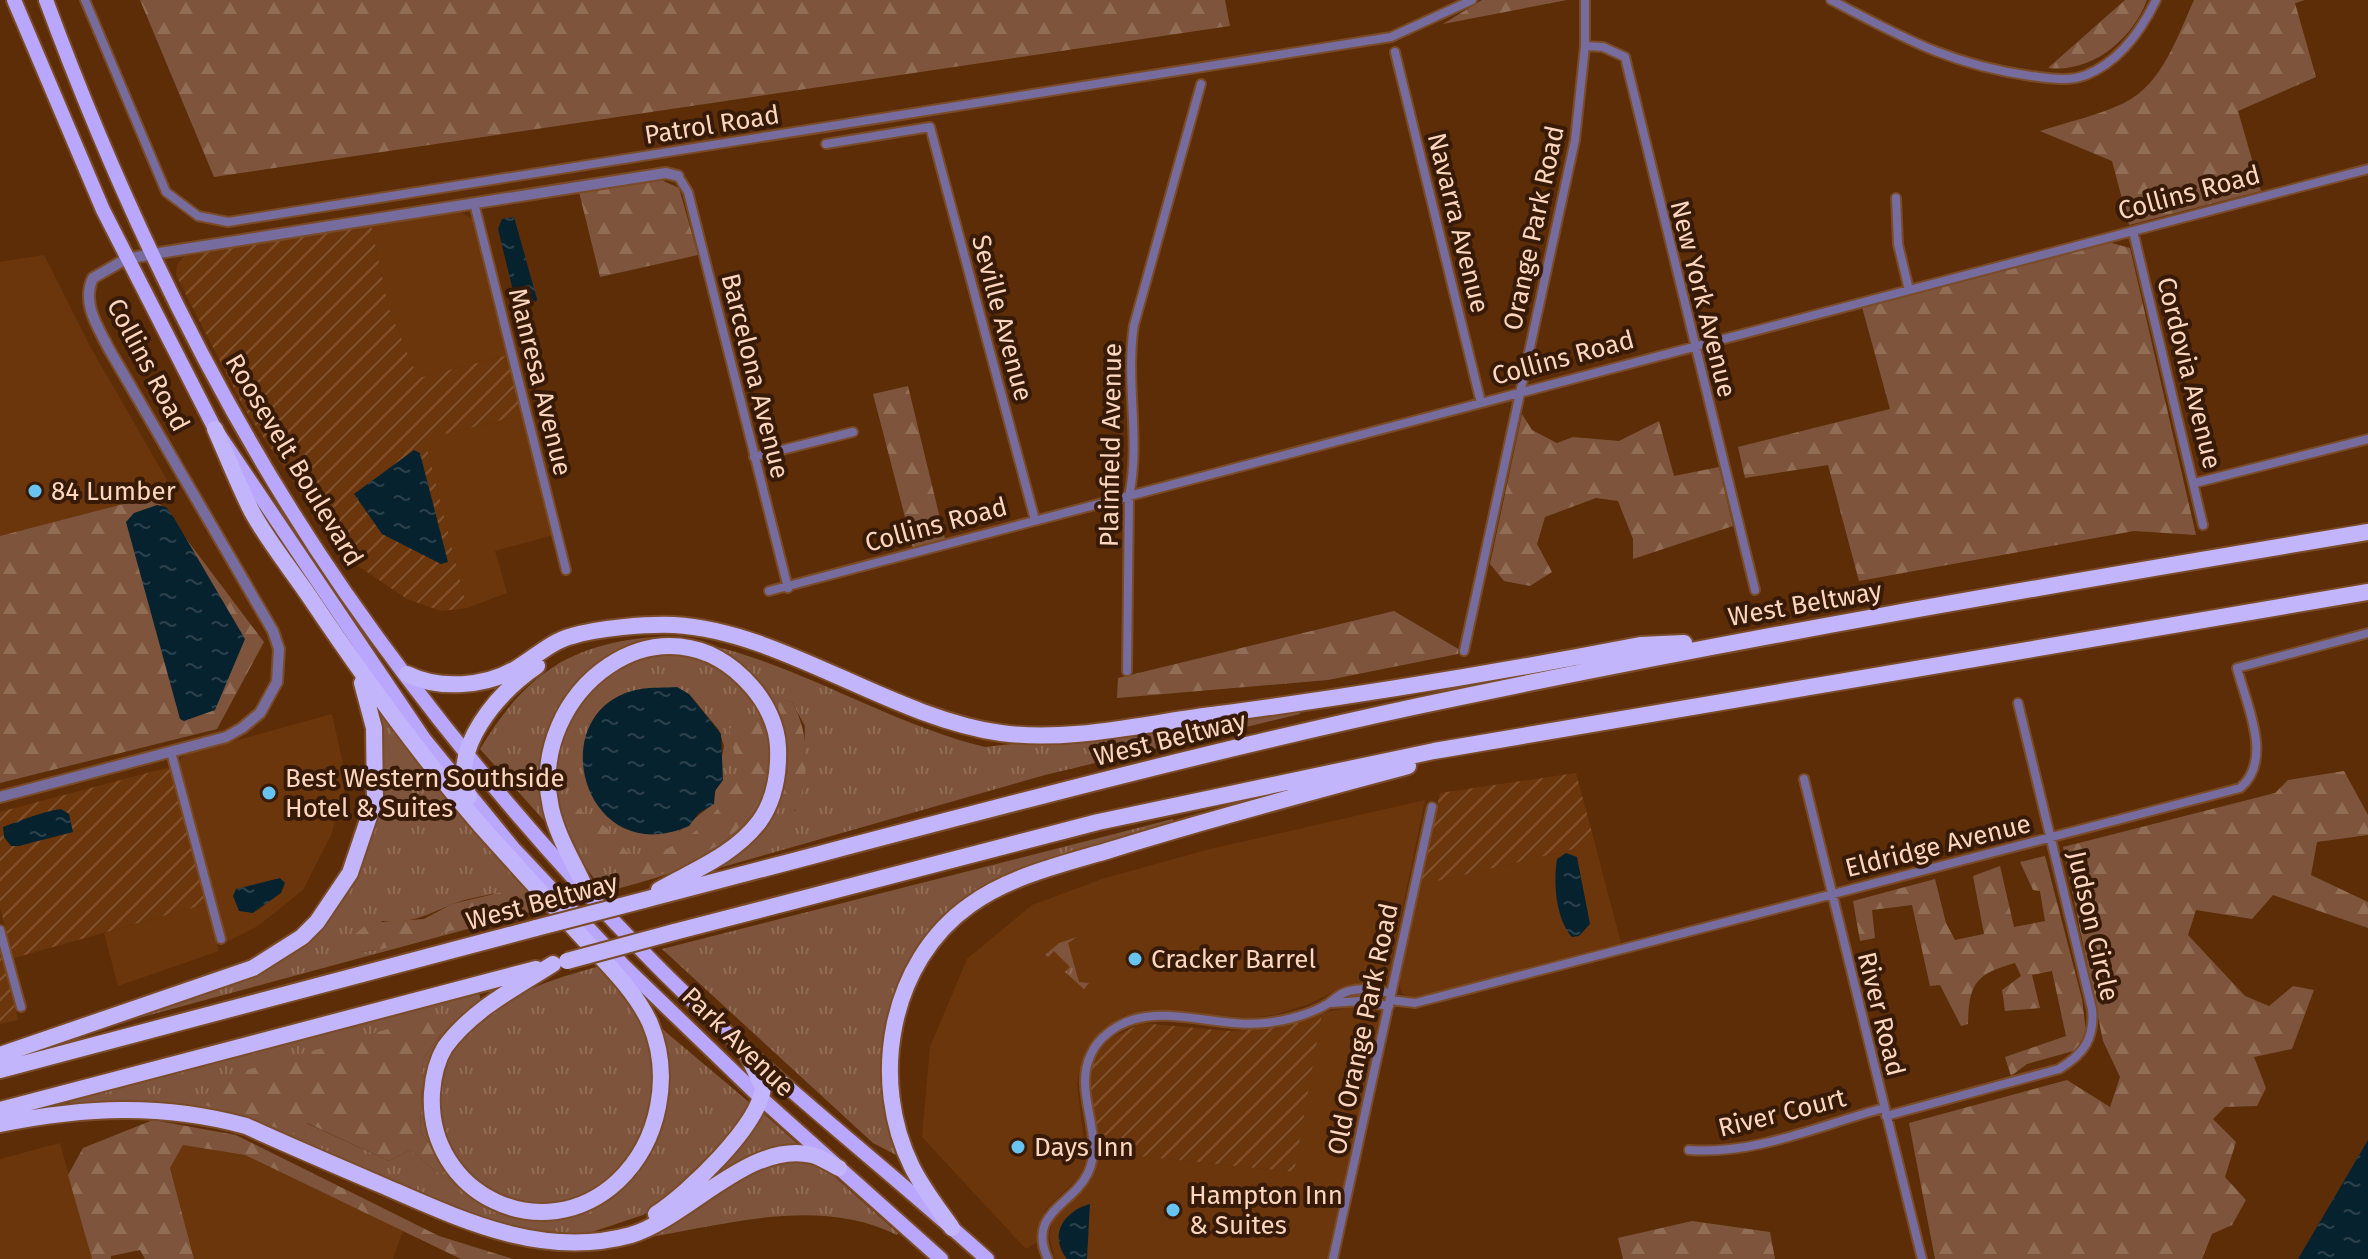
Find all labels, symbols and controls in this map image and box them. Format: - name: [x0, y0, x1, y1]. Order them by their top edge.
- street label: Patrol Road: [642, 99, 782, 151]
- street label: Orange Park Road: [1497, 123, 1571, 333]
- street label: Navarra Avenue: [1421, 130, 1495, 316]
- street label: Collins Road: [2114, 159, 2264, 227]
- street label: New York Avenue: [1664, 197, 1742, 401]
- street label: Seville Avenue: [965, 231, 1039, 405]
- street label: Barcelona Avenue: [714, 270, 796, 482]
- street label: Cordovia Avenue: [2150, 274, 2228, 472]
- street label: Manresa Avenue: [502, 285, 578, 479]
- street label: Collins Road: [100, 293, 196, 437]
- street label: Collins Road: [1488, 324, 1638, 392]
- street label: Plainfield Avenue: [1094, 343, 1128, 547]
- street label: Roosevelt Boulevard: [218, 348, 370, 572]
- place label: 84 Lumber: [51, 476, 176, 507]
- marker: 84 Lumber: [26, 482, 44, 500]
- street label: Collins Road: [861, 491, 1011, 559]
- street label: West Beltway: [1726, 575, 1885, 633]
- street label: West Beltway: [1091, 705, 1249, 773]
- place label: Best Western Southside Hotel & Suites: [285, 763, 565, 824]
- marker: Best Western Southside Hotel & Suites: [260, 784, 278, 802]
- street label: Eldridge Avenue: [1842, 808, 2034, 884]
- street label: Judson Circle: [2061, 848, 2125, 1004]
- street label: West Beltway: [463, 867, 621, 937]
- street label: Old Orange Park Road: [1321, 900, 1405, 1158]
- place label: Cracker Barrel: [1151, 944, 1316, 975]
- street label: River Road: [1851, 949, 1911, 1079]
- marker: Cracker Barrel: [1126, 950, 1144, 968]
- street label: Park Avenue: [675, 981, 801, 1103]
- street label: River Court: [1715, 1082, 1850, 1144]
- place label: Days Inn: [1034, 1132, 1134, 1163]
- marker: Days Inn: [1009, 1138, 1027, 1156]
- place label: Hampton Inn & Suites: [1189, 1180, 1343, 1241]
- marker: Hampton Inn & Suites: [1164, 1201, 1182, 1219]

